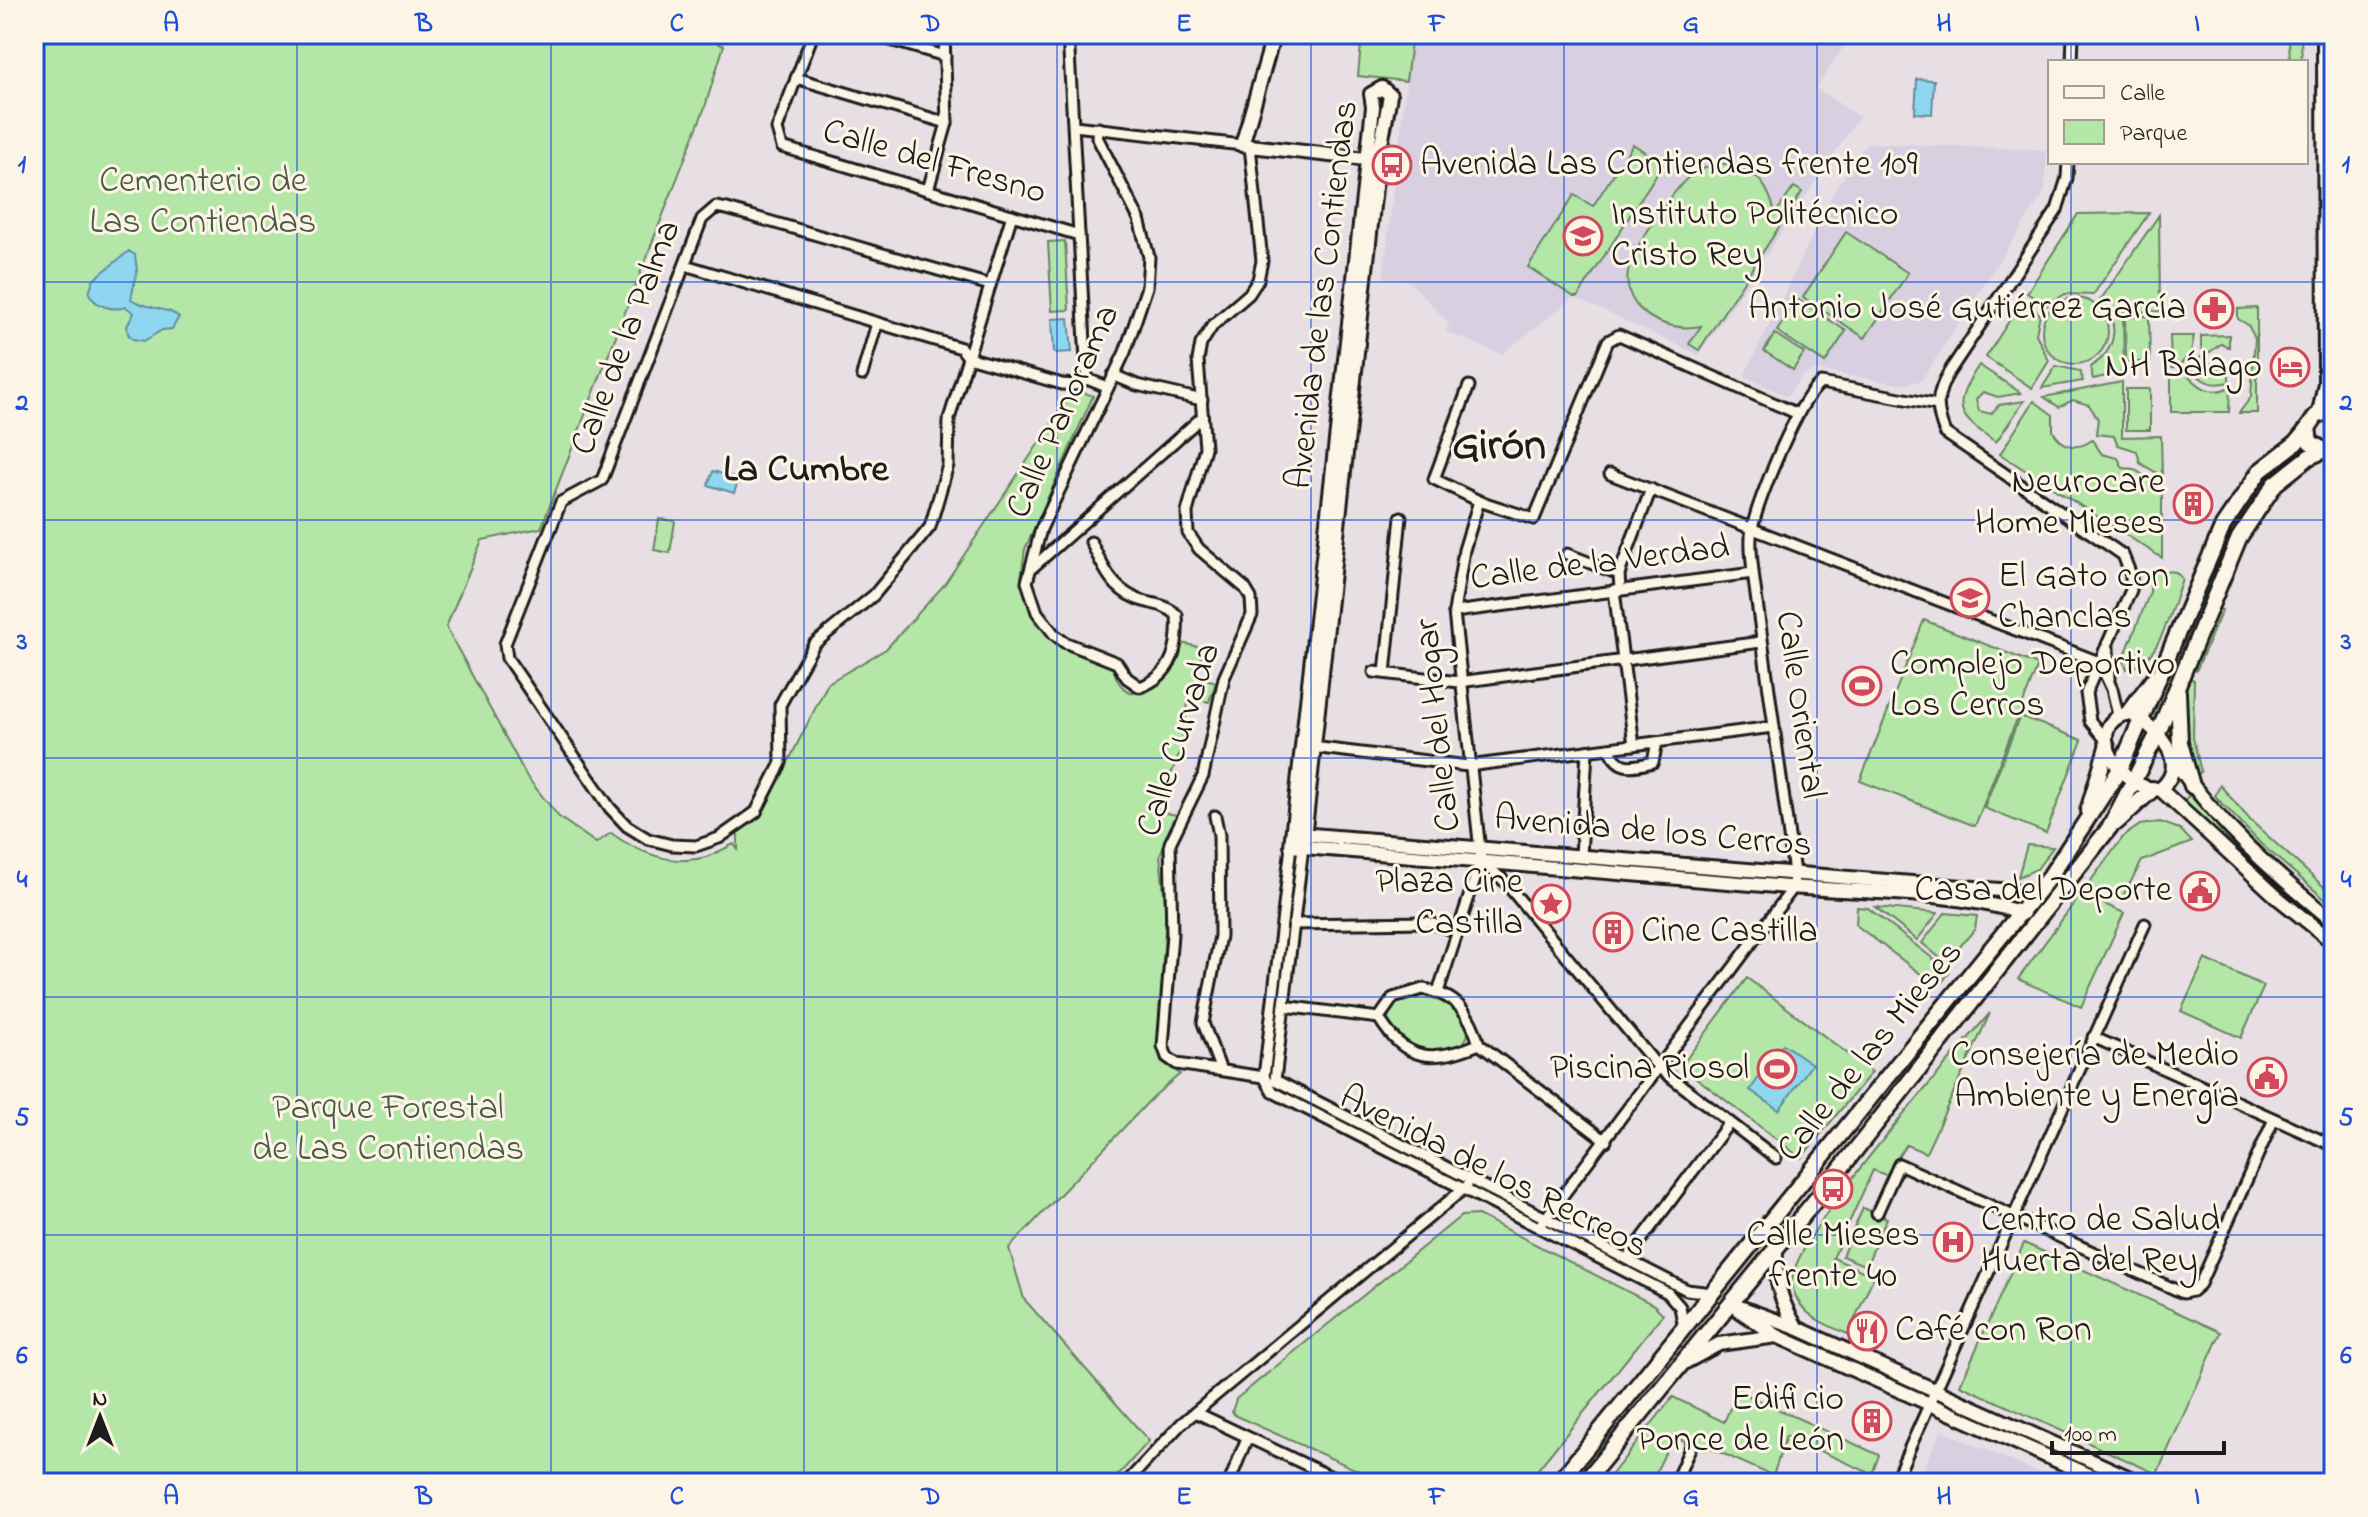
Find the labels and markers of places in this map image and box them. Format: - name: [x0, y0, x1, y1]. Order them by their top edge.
- place label: Avenida Las Contiendas frente 109: [1420, 139, 1918, 192]
- bus stop icon: Avenida Las Contiendas frente 109: [1371, 144, 1413, 186]
- place label: Instituto Politécnico Cristo Rey: [1611, 189, 1899, 283]
- school or university icon: Instituto Politécnico Cristo Rey: [1562, 215, 1604, 257]
- place label: Antonio José Gutiérrez García: [1748, 283, 2186, 336]
- pharmacy icon: Antonio José Gutiérrez García: [2193, 288, 2235, 330]
- place label: NH Bálago: [2105, 341, 2262, 394]
- hotel icon: NH Bálago: [2269, 346, 2311, 388]
- place label: Neurocare Home Mieses: [1975, 457, 2166, 551]
- building icon: Neurocare Home Mieses: [2172, 483, 2214, 525]
- place label: El Gato con Chanclas: [1998, 551, 2169, 645]
- school or university icon: El Gato con Chanclas: [1949, 577, 1991, 619]
- place label: Complejo Deportivo Los Cerros: [1890, 639, 2175, 733]
- sports icon: Complejo Deportivo Los Cerros: [1841, 665, 1883, 707]
- place label: Plaza Cine Castilla: [1375, 857, 1524, 951]
- place label: Casa del Deporte: [1914, 865, 2173, 918]
- public building icon: Casa del Deporte: [2179, 870, 2221, 912]
- place icon: Plaza Cine Castilla: [1530, 883, 1572, 925]
- place label: Cine Castilla: [1641, 906, 1818, 959]
- building icon: Cine Castilla: [1592, 911, 1634, 953]
- place label: Consejería de Medio Ambiente y Energía: [1950, 1030, 2239, 1124]
- place label: Piscina Riosol: [1550, 1043, 1749, 1096]
- sports icon: Piscina Riosol: [1756, 1048, 1798, 1090]
- public building icon: Consejería de Medio Ambiente y Energía: [2246, 1056, 2288, 1098]
- bus stop icon: Calle Mieses frente 40: [1812, 1168, 1854, 1210]
- place label: Centro de Salud Huerta del Rey: [1981, 1195, 2220, 1289]
- place label: Calle Mieses frente 40: [1746, 1210, 1920, 1304]
- hospital icon: Centro de Salud Huerta del Rey: [1932, 1221, 1974, 1263]
- place label: Café con Ron: [1895, 1305, 2092, 1358]
- restaurant icon: Café con Ron: [1846, 1310, 1888, 1352]
- place label: Edificio Ponce de León: [1636, 1374, 1844, 1468]
- building icon: Edificio Ponce de León: [1851, 1400, 1893, 1442]

